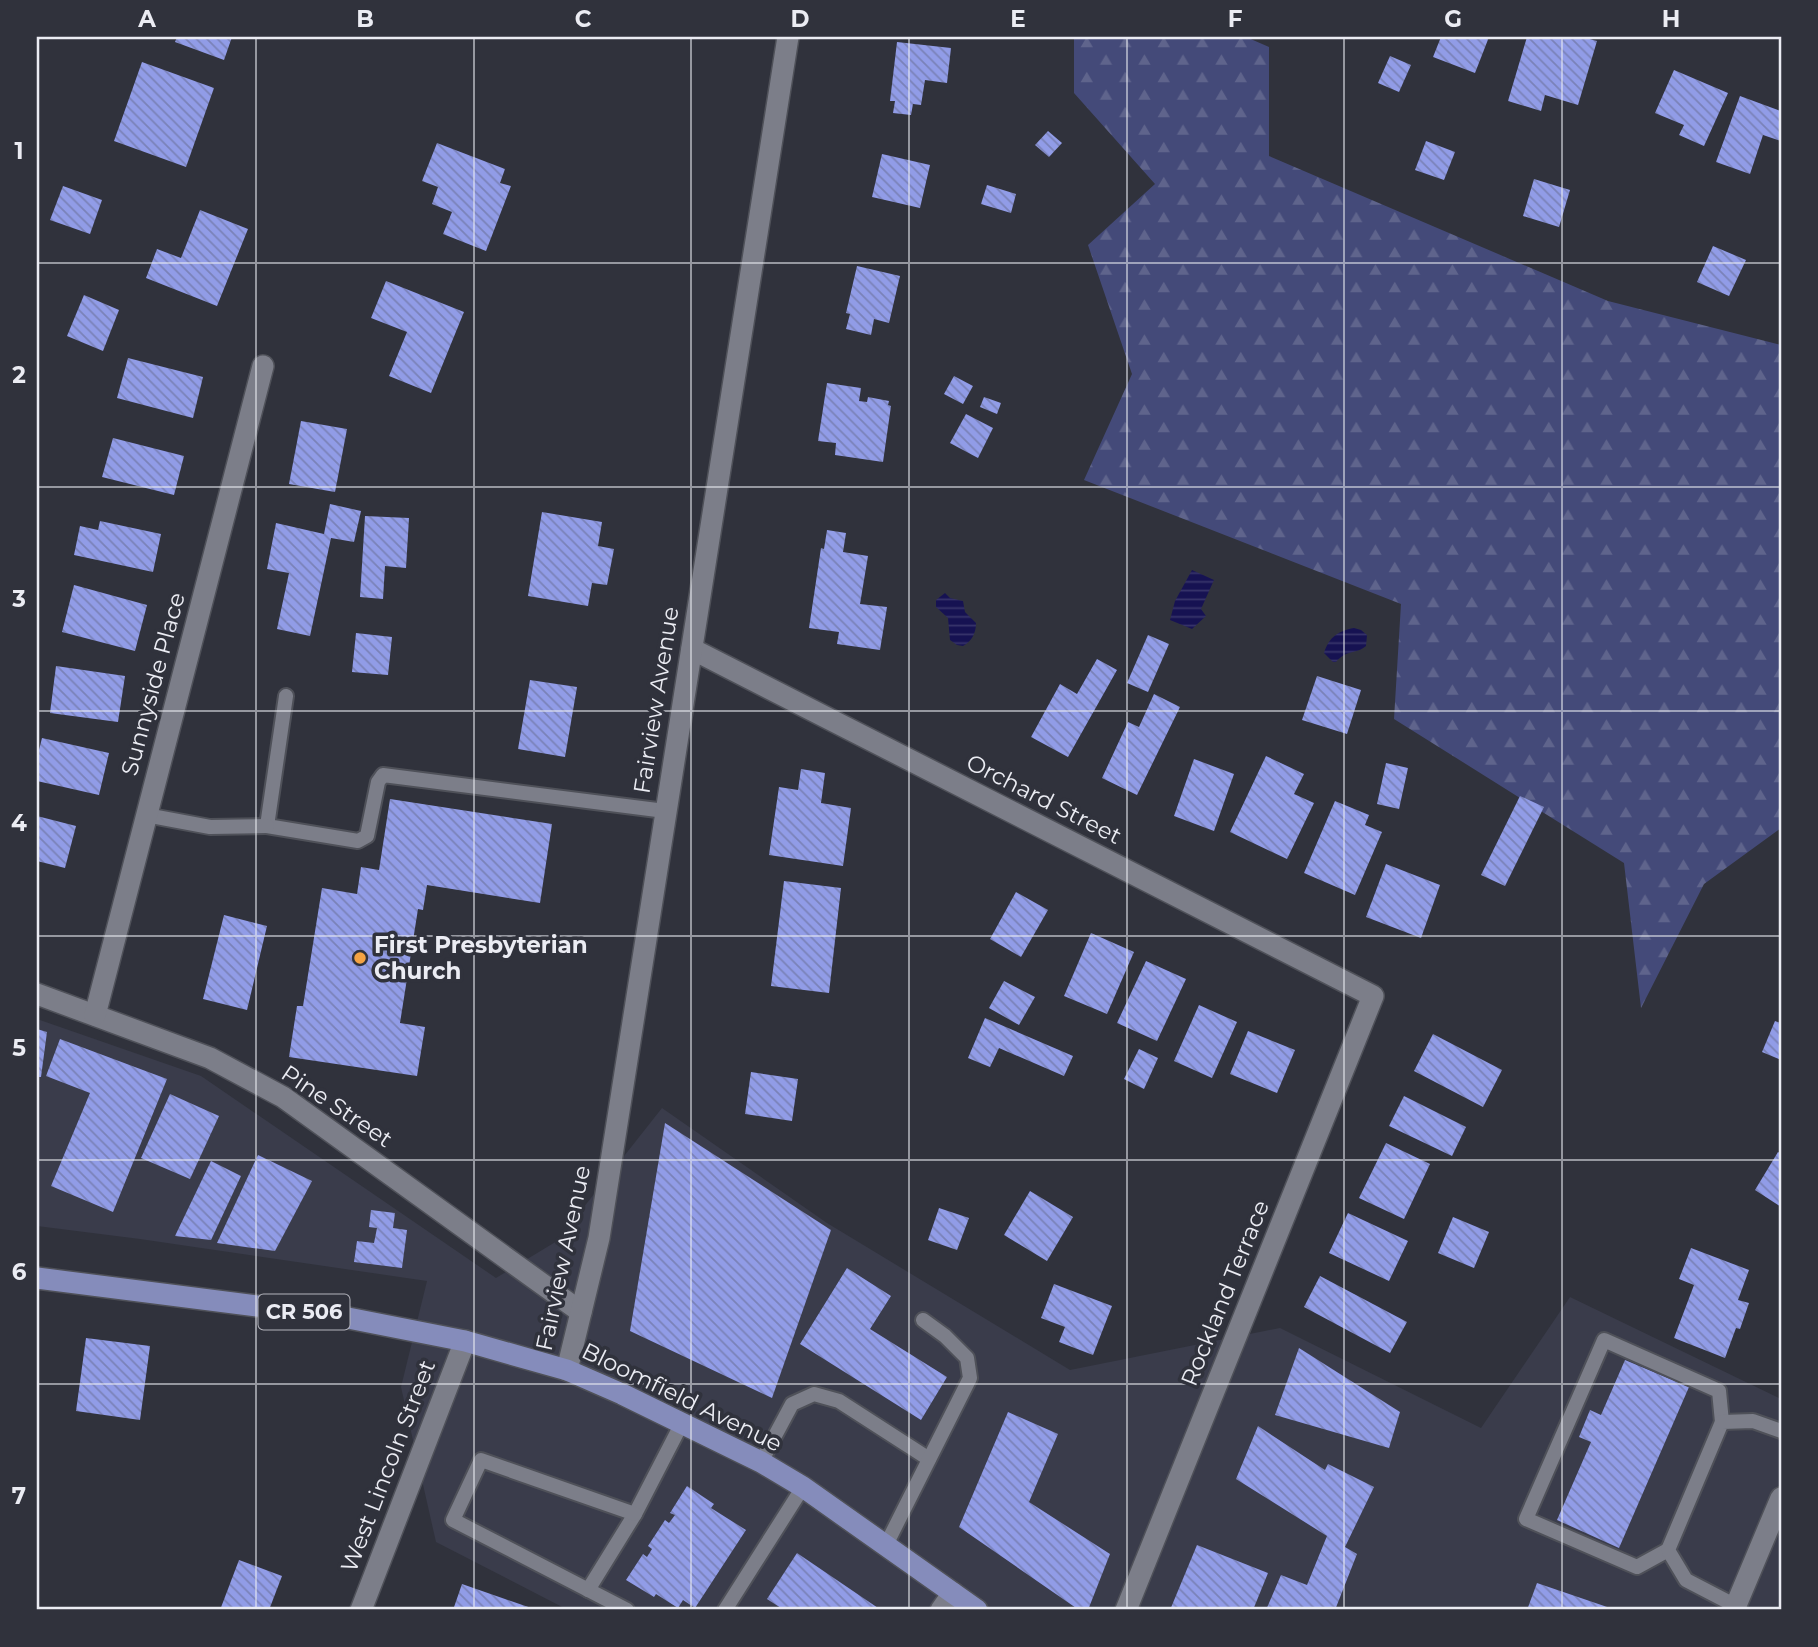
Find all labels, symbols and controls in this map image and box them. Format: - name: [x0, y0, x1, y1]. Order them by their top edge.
- text: A: [137, 5, 156, 33]
- text: B: [356, 5, 374, 33]
- text: C: [575, 5, 592, 33]
- text: D: [791, 5, 810, 33]
- text: E: [1010, 5, 1026, 33]
- text: F: [1228, 5, 1243, 33]
- text: G: [1444, 5, 1462, 33]
- text: H: [1662, 5, 1680, 33]
- text: 1: [14, 137, 24, 165]
- text: 2: [12, 361, 26, 389]
- text: 3: [11, 585, 26, 613]
- street label: Sunnyside Place: [115, 589, 191, 779]
- street label: Fairview Avenue: [627, 605, 685, 795]
- street label: Orchard Street: [962, 748, 1126, 850]
- text: 4: [11, 809, 27, 837]
- place label: First Presbyterian Church: [374, 931, 588, 985]
- marker: First Presbyterian Church: [352, 950, 368, 966]
- text: 5: [12, 1034, 26, 1062]
- street label: Pine Street: [276, 1059, 398, 1153]
- street label: Fairview Avenue: [530, 1163, 596, 1353]
- street label: Rockland Terrace: [1175, 1196, 1275, 1390]
- text: 6: [12, 1258, 27, 1286]
- road number: CR 506: [258, 1294, 350, 1330]
- street label: Bloomfield Avenue: [577, 1336, 787, 1458]
- street label: West Lincoln Street: [335, 1356, 441, 1576]
- text: 7: [12, 1482, 26, 1510]

